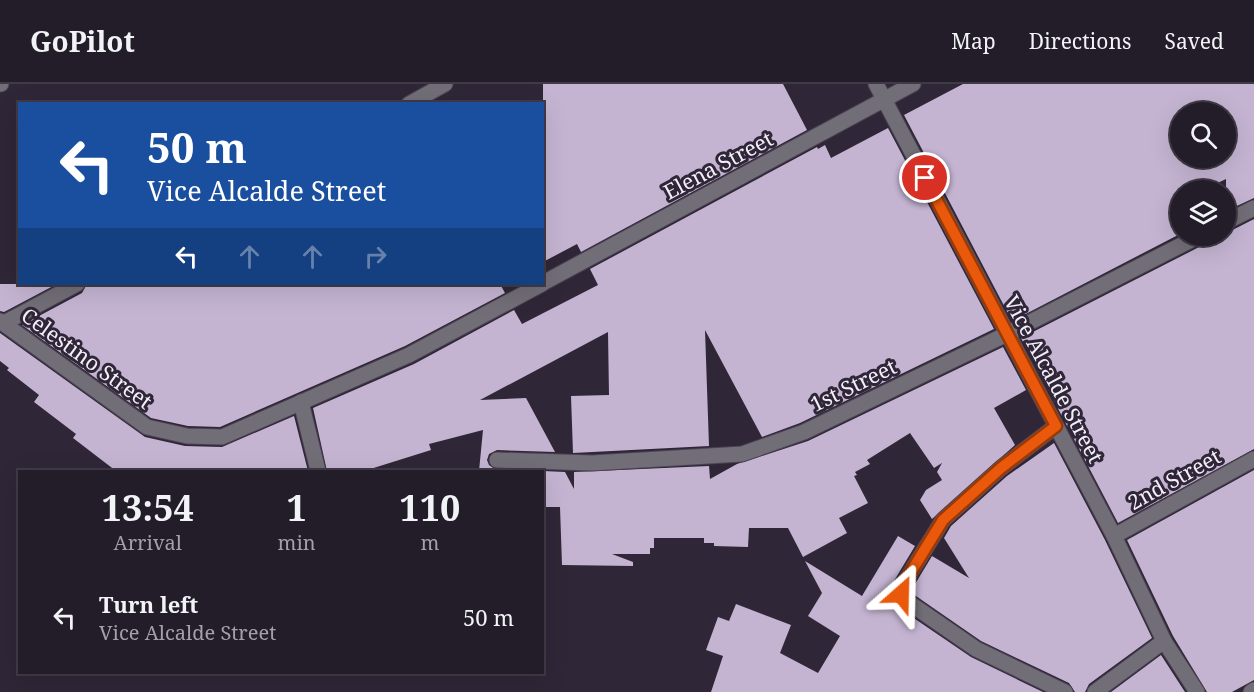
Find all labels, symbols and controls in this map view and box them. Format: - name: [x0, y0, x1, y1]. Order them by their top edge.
- text: GoPilot: [30, 22, 135, 60]
- text: Map: [951, 27, 996, 55]
- text: Directions: [1029, 27, 1131, 55]
- text: Saved: [1164, 27, 1224, 55]
- map controls: [1170, 102, 1236, 246]
- button: search: [1170, 102, 1236, 168]
- text: 50 m: [147, 118, 247, 175]
- street label: Elena Street: [658, 124, 778, 206]
- icon: left: [48, 126, 126, 204]
- pin: [899, 152, 950, 203]
- icon: arrive: [908, 161, 941, 194]
- text: Vice Alcalde Street: [147, 172, 386, 209]
- button: layers: [1170, 180, 1236, 246]
- icon: left: [170, 240, 203, 273]
- icon: ahead: [233, 240, 266, 273]
- icon: ahead: [296, 240, 329, 273]
- icon: right: [359, 240, 392, 273]
- street label: Vice Alcalde Street: [998, 290, 1110, 468]
- street label: Celestino Street: [16, 301, 158, 415]
- street label: 1st Street: [805, 352, 901, 418]
- street label: 2nd Street: [1123, 442, 1225, 516]
- text: 13:54: [102, 483, 194, 532]
- text: 1: [286, 483, 307, 532]
- text: 110: [399, 483, 460, 532]
- text: Arrival: [114, 529, 182, 556]
- text: min: [278, 529, 316, 556]
- text: m: [420, 529, 439, 556]
- position arrow: [869, 562, 933, 626]
- text: Turn left: [99, 589, 198, 619]
- icon: left: [48, 601, 81, 634]
- text: 50 m: [463, 602, 514, 632]
- text: Vice Alcalde Street: [99, 619, 276, 646]

